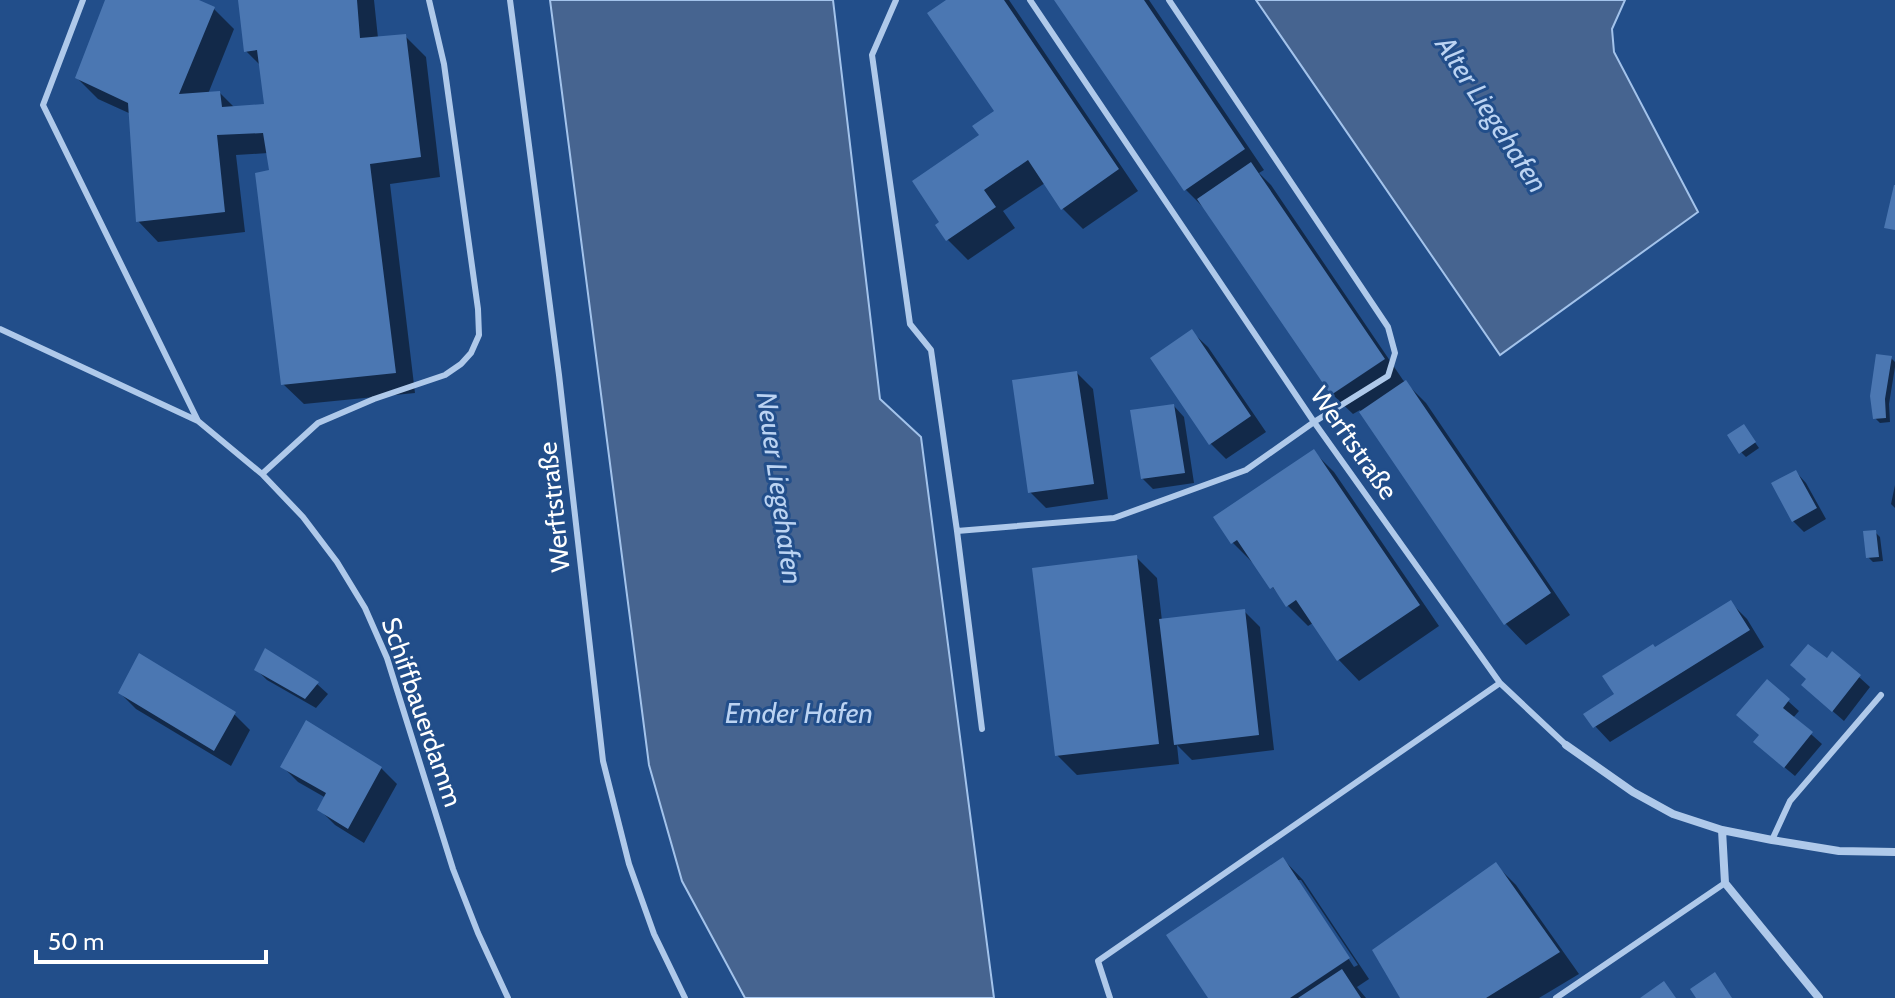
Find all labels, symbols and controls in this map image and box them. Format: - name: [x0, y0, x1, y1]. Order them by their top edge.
- water label: Alter Liegehafen: [1428, 28, 1555, 199]
- street label: Werftstraße: [1303, 380, 1405, 506]
- water label: Neuer Liegehafen: [750, 390, 810, 586]
- street label: Werftstraße: [531, 440, 577, 574]
- street label: Schiffbauerdamm: [375, 613, 469, 811]
- water label: Emder Hafen: [725, 696, 873, 730]
- scale bar: [36, 914, 266, 964]
- text: 50 m: [48, 927, 104, 956]

